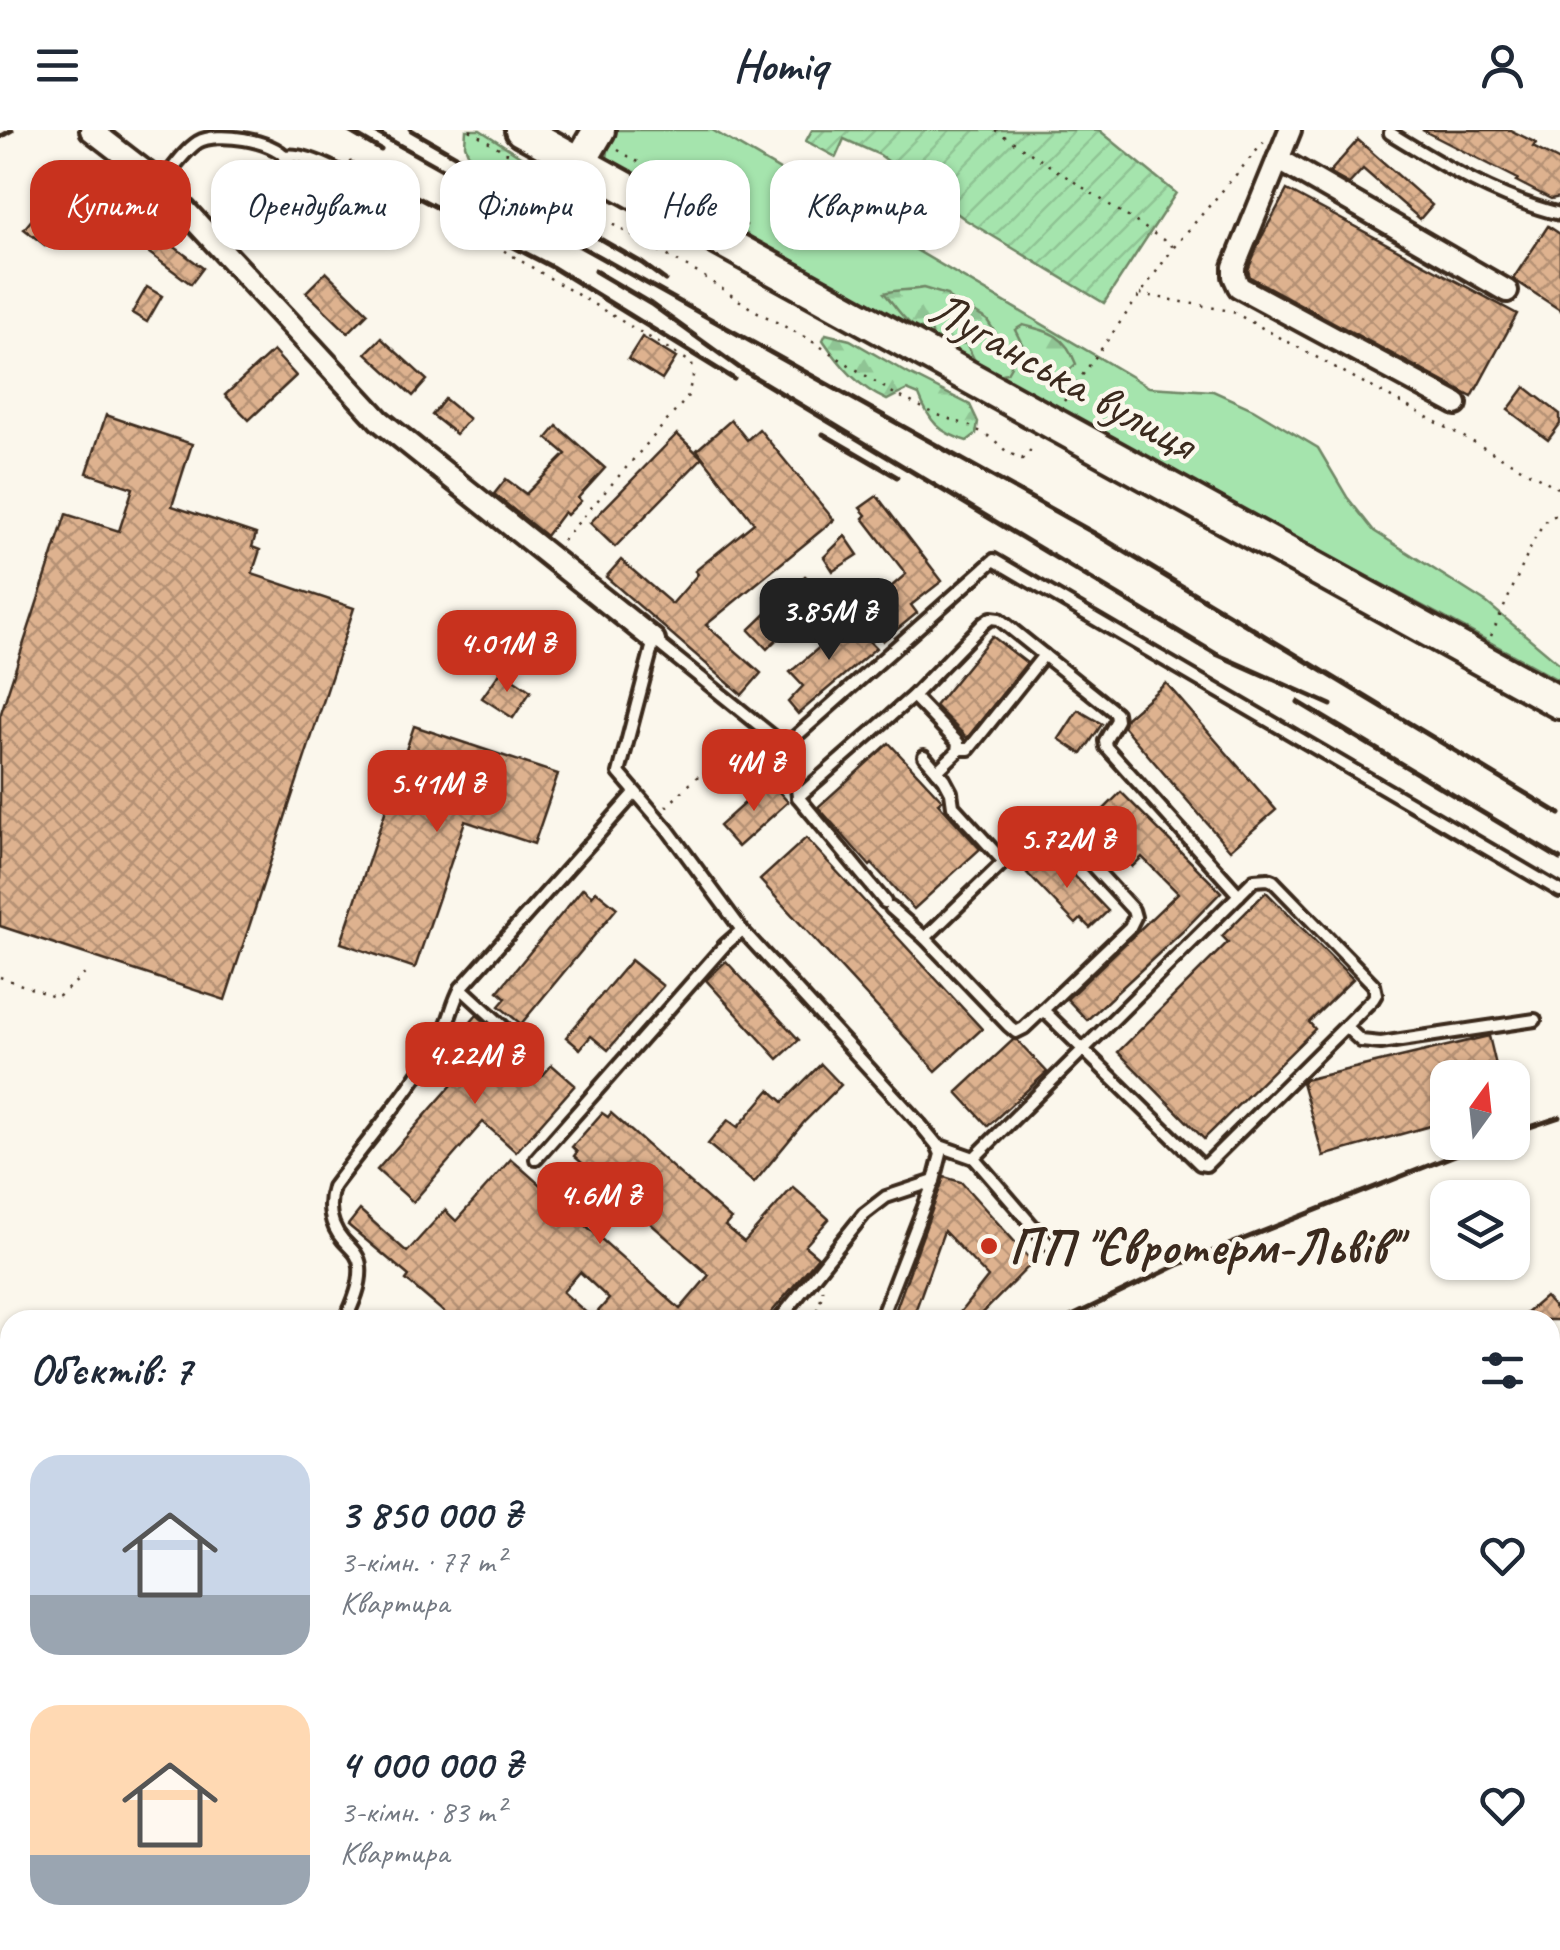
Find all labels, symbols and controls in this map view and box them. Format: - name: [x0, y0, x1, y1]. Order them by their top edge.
- text: Homiq: [733, 37, 827, 94]
- icon: menu: [30, 38, 85, 93]
- icon: person: [1475, 38, 1530, 93]
- chip: Купити: [30, 160, 191, 250]
- chip: Орендувати: [211, 160, 420, 250]
- chip: Фільтри: [440, 160, 606, 250]
- chip: Нове: [626, 160, 750, 250]
- chip: Квартира: [770, 160, 960, 250]
- street label: Луганська вулиця: [919, 276, 1211, 476]
- pin: 3.85M ₴: [737, 578, 921, 663]
- text: 3.85M ₴: [782, 590, 876, 631]
- pin: 4.01M ₴: [415, 610, 599, 695]
- text: 4.01M ₴: [459, 622, 555, 663]
- pin: 4M ₴: [695, 729, 813, 814]
- text: 4M ₴: [724, 741, 784, 782]
- pin: 5.41M ₴: [345, 750, 529, 835]
- text: 5.41M ₴: [390, 762, 484, 803]
- pin: 5.72M ₴: [975, 806, 1159, 891]
- text: 5.72M ₴: [1020, 818, 1114, 859]
- pin: 4.22M ₴: [383, 1022, 567, 1107]
- text: 4.22M ₴: [427, 1034, 523, 1075]
- north arrow: [1430, 1060, 1530, 1160]
- map controls: [1430, 1060, 1530, 1280]
- pin: 4.6M ₴: [519, 1162, 681, 1247]
- text: 4.6M ₴: [559, 1174, 641, 1215]
- button: layers: [1430, 1180, 1530, 1280]
- place label: ПП "Євротерм-Львів": [1009, 1215, 1410, 1278]
- marker: ПП "Євротерм-Львів": [978, 1235, 1000, 1257]
- icon: filters: [1475, 1343, 1530, 1398]
- text: Об’єктів: 7: [30, 1344, 192, 1397]
- text: 3 850 000 ₴: [340, 1488, 521, 1541]
- icon: home: [110, 1495, 230, 1615]
- icon: heart: [1475, 1528, 1530, 1583]
- text: 3-кімн. · 77 m²: [340, 1541, 505, 1582]
- text: Квартира: [340, 1582, 449, 1623]
- text: 4 000 000 ₴: [340, 1738, 522, 1791]
- icon: home: [110, 1745, 230, 1865]
- icon: heart: [1475, 1778, 1530, 1833]
- text: 3-кімн. · 83 m²: [340, 1791, 505, 1832]
- text: Квартира: [340, 1832, 449, 1873]

